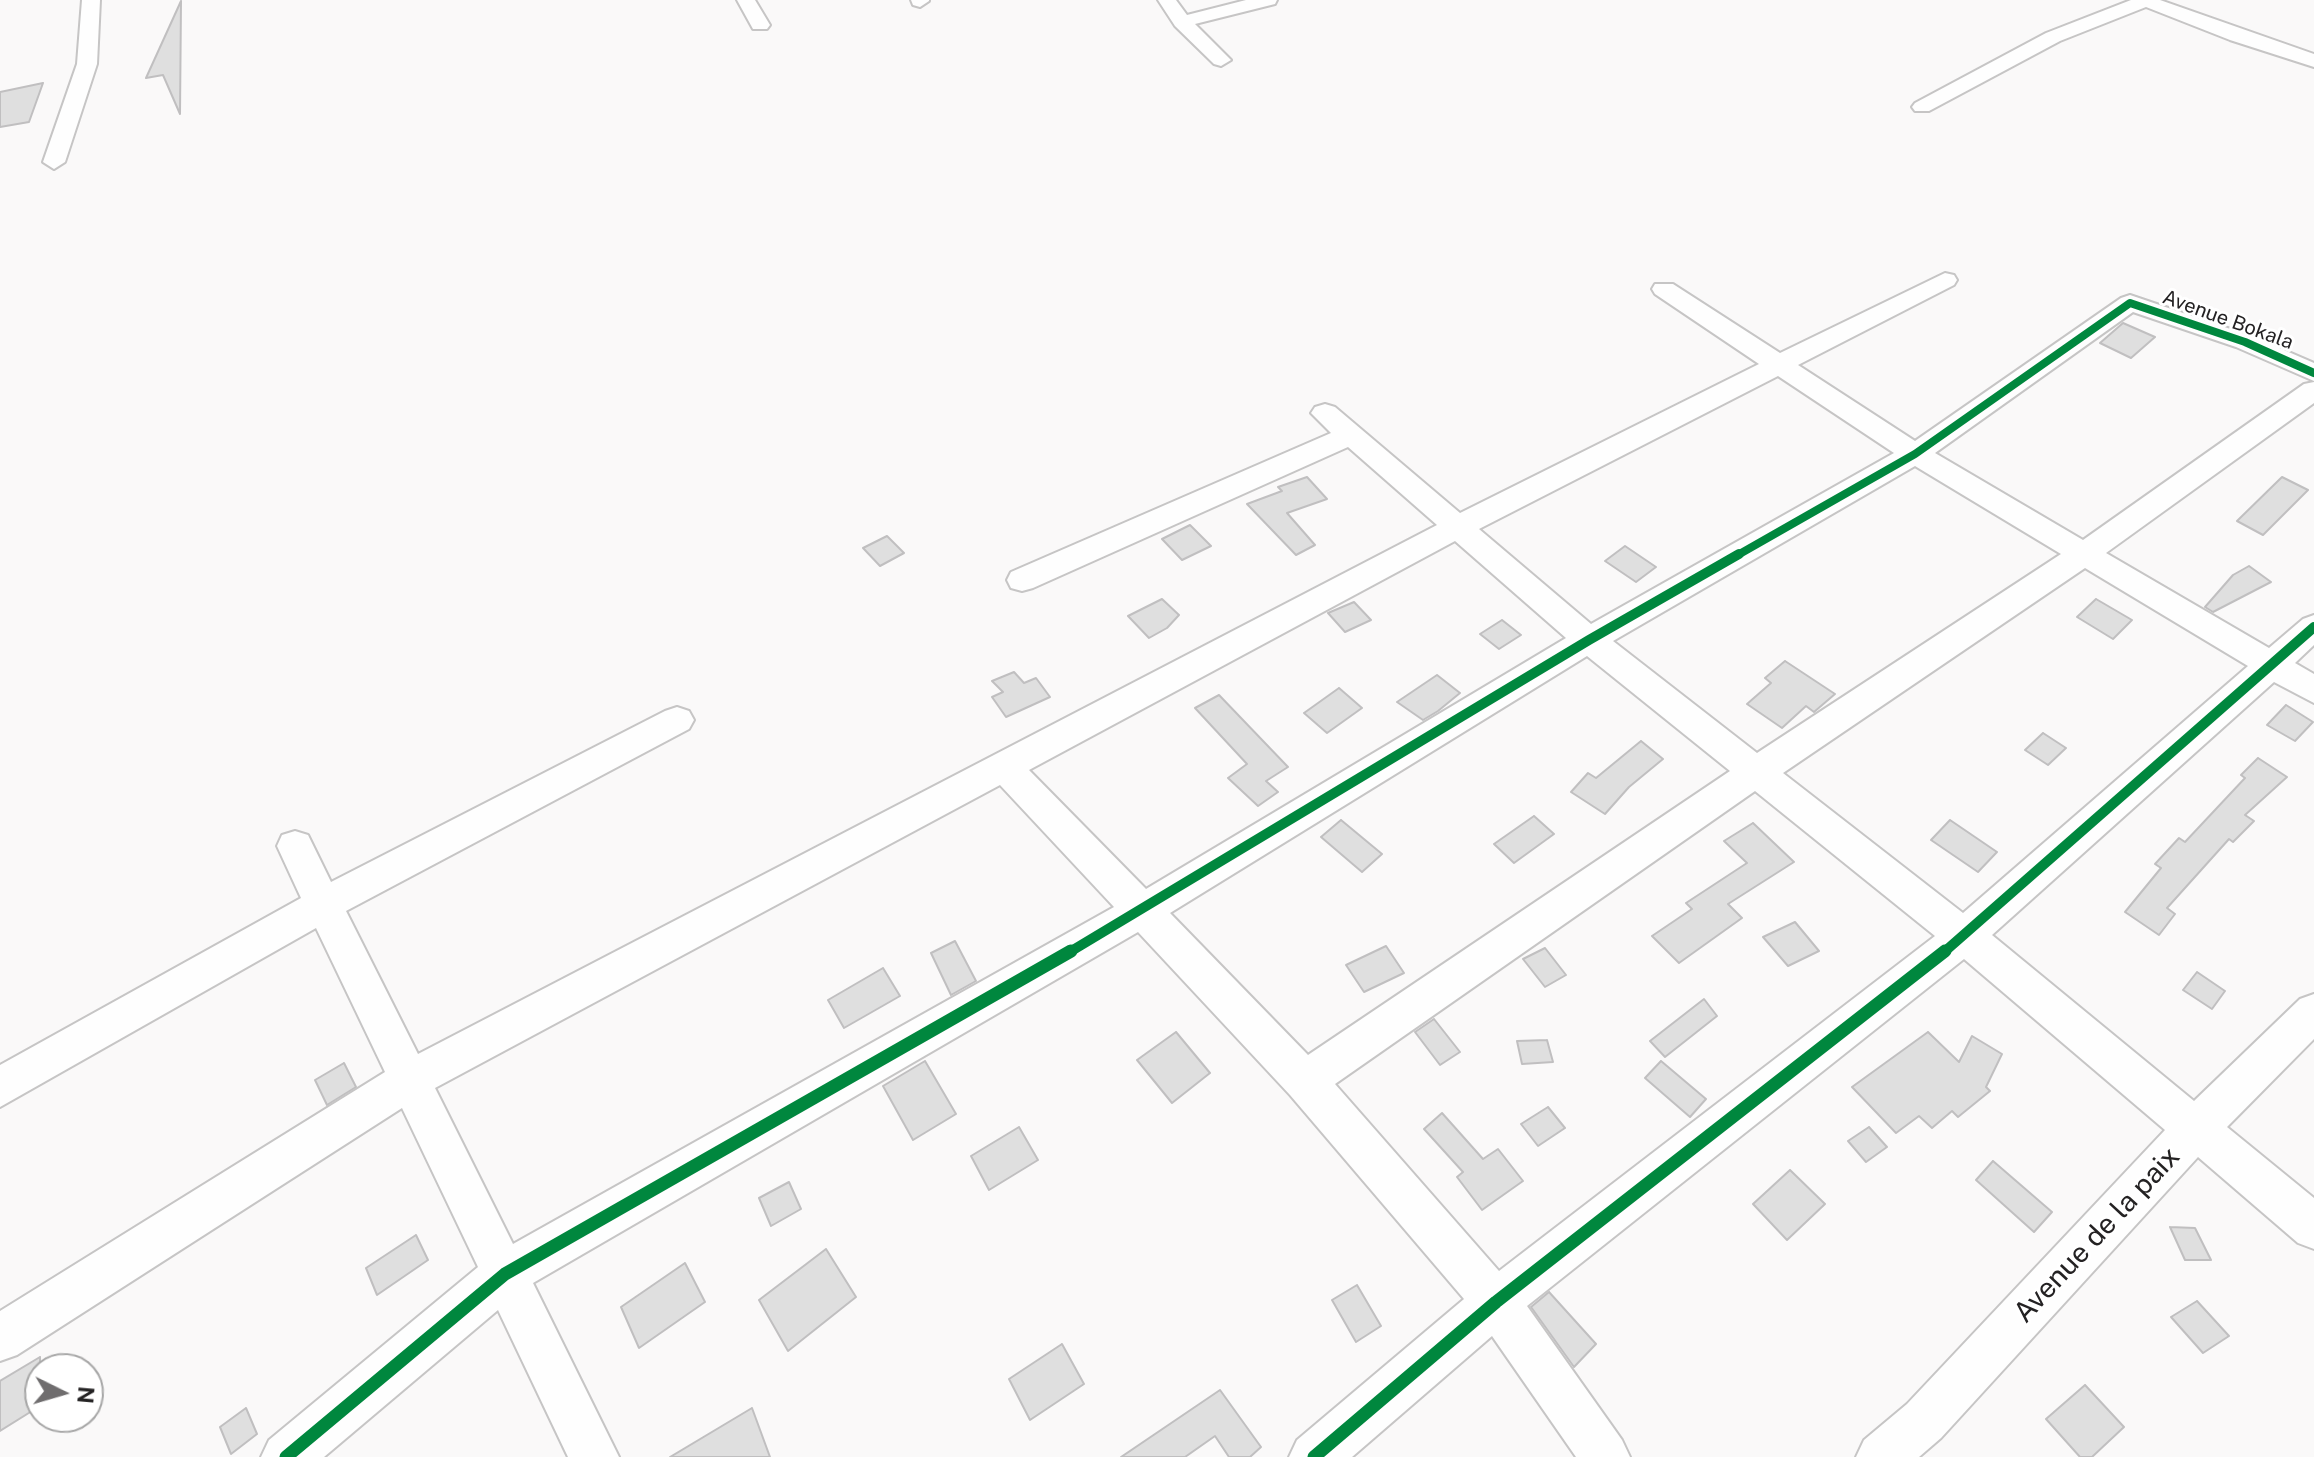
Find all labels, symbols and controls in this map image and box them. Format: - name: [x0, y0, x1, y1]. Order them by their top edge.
- street label: Avenue Bokala: [2159, 285, 2297, 355]
- street label: Avenue de la paix: [2007, 1140, 2187, 1330]
- north arrow: [24, 1353, 104, 1433]
- text: N: [72, 1385, 100, 1405]

